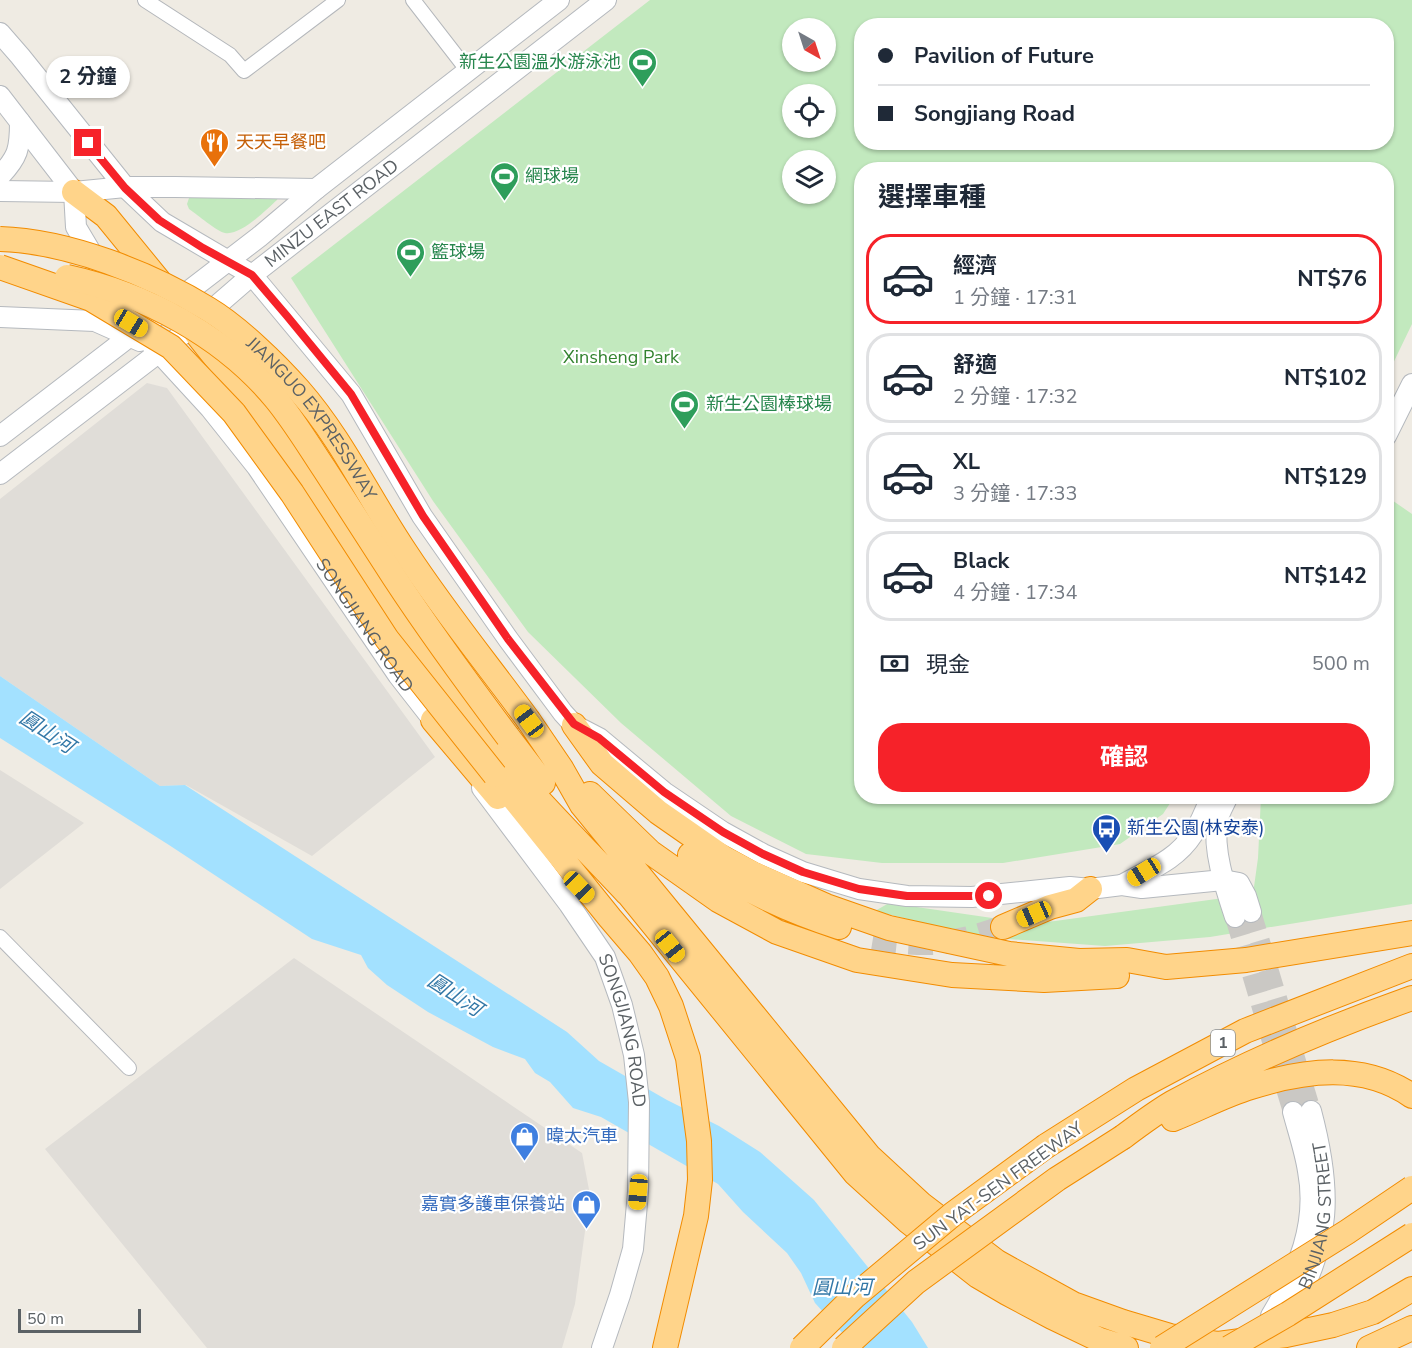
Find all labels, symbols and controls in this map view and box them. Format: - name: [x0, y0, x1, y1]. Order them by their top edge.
- north arrow: [782, 18, 836, 72]
- map controls: [782, 18, 836, 204]
- text: Pavilion of Future: [914, 41, 1094, 71]
- sports icon: 新生公園溫水游泳池: [626, 46, 658, 88]
- place label: 新生公園溫水游泳池: [459, 50, 621, 74]
- callout: 2 分鐘: [46, 56, 130, 98]
- text: 2 分鐘: [59, 63, 117, 90]
- button: locate: [782, 84, 836, 138]
- text: Songjiang Road: [914, 99, 1075, 129]
- restaurant icon: 天天早餐吧: [199, 126, 231, 168]
- route end: [74, 129, 101, 156]
- place label: 天天早餐吧: [236, 130, 326, 154]
- button: layers: [782, 150, 836, 204]
- street label: MINZU EAST ROAD: [260, 154, 403, 273]
- sports icon: 網球場: [488, 160, 520, 202]
- place label: 網球場: [525, 164, 579, 188]
- text: 選擇車種: [878, 179, 986, 216]
- sports icon: 籃球場: [394, 236, 426, 278]
- place label: 籃球場: [431, 240, 485, 264]
- text: 經濟: [953, 251, 997, 281]
- icon: car: [881, 252, 935, 306]
- text: NT$76: [1297, 264, 1367, 294]
- text: 1 分鐘 · 17:31: [953, 284, 1078, 311]
- car: [111, 306, 151, 340]
- street label: JIANGUO EXPRESSWAY: [241, 331, 382, 505]
- park label: Xinsheng Park: [563, 345, 680, 369]
- text: 舒適: [953, 350, 997, 380]
- icon: car: [881, 351, 935, 405]
- text: NT$102: [1284, 363, 1367, 393]
- text: 2 分鐘 · 17:32: [953, 383, 1078, 410]
- sports icon: 新生公園棒球場: [669, 388, 701, 430]
- place label: 新生公園棒球場: [706, 392, 832, 416]
- text: XL: [953, 447, 980, 477]
- icon: car: [881, 450, 935, 504]
- text: NT$129: [1284, 462, 1367, 492]
- text: 3 分鐘 · 17:33: [953, 480, 1078, 507]
- text: Black: [953, 546, 1009, 576]
- icon: car: [881, 549, 935, 603]
- street label: SONGJIANG ROAD: [310, 553, 419, 697]
- text: NT$142: [1284, 561, 1367, 591]
- text: 4 分鐘 · 17:34: [953, 579, 1078, 606]
- icon: cash: [878, 647, 911, 680]
- text: 現金: [926, 650, 970, 680]
- text: 500 m: [1312, 650, 1370, 677]
- car: [511, 701, 547, 741]
- water label: 圓山河: [14, 704, 83, 762]
- button: 確認: [878, 723, 1370, 792]
- bus stop icon: 新生公園(林安泰): [1090, 812, 1122, 854]
- place label: 新生公園(林安泰): [1127, 816, 1264, 840]
- car: [1124, 855, 1164, 889]
- car: [560, 868, 598, 906]
- route start: [975, 882, 1002, 909]
- car: [1014, 898, 1054, 930]
- car: [652, 926, 688, 966]
- street label: SONGJIANG ROAD: [593, 950, 651, 1109]
- water label: 圓山河: [422, 967, 491, 1025]
- road number: 1: [1211, 1030, 1235, 1056]
- street label: SUN YAT-SEN FREEWAY: [908, 1116, 1088, 1256]
- shop icon: 暐太汽車: [509, 1120, 541, 1162]
- place label: 暐太汽車: [546, 1124, 618, 1148]
- street label: BINJIANG STREET: [1293, 1140, 1337, 1293]
- car: [627, 1173, 649, 1211]
- shop icon: 嘉實多護車保養站: [570, 1188, 602, 1230]
- place label: 嘉實多護車保養站: [421, 1192, 565, 1216]
- water label: 圓山河: [812, 1274, 876, 1301]
- scale bar: [18, 1306, 141, 1334]
- text: 50 m: [27, 1308, 64, 1330]

